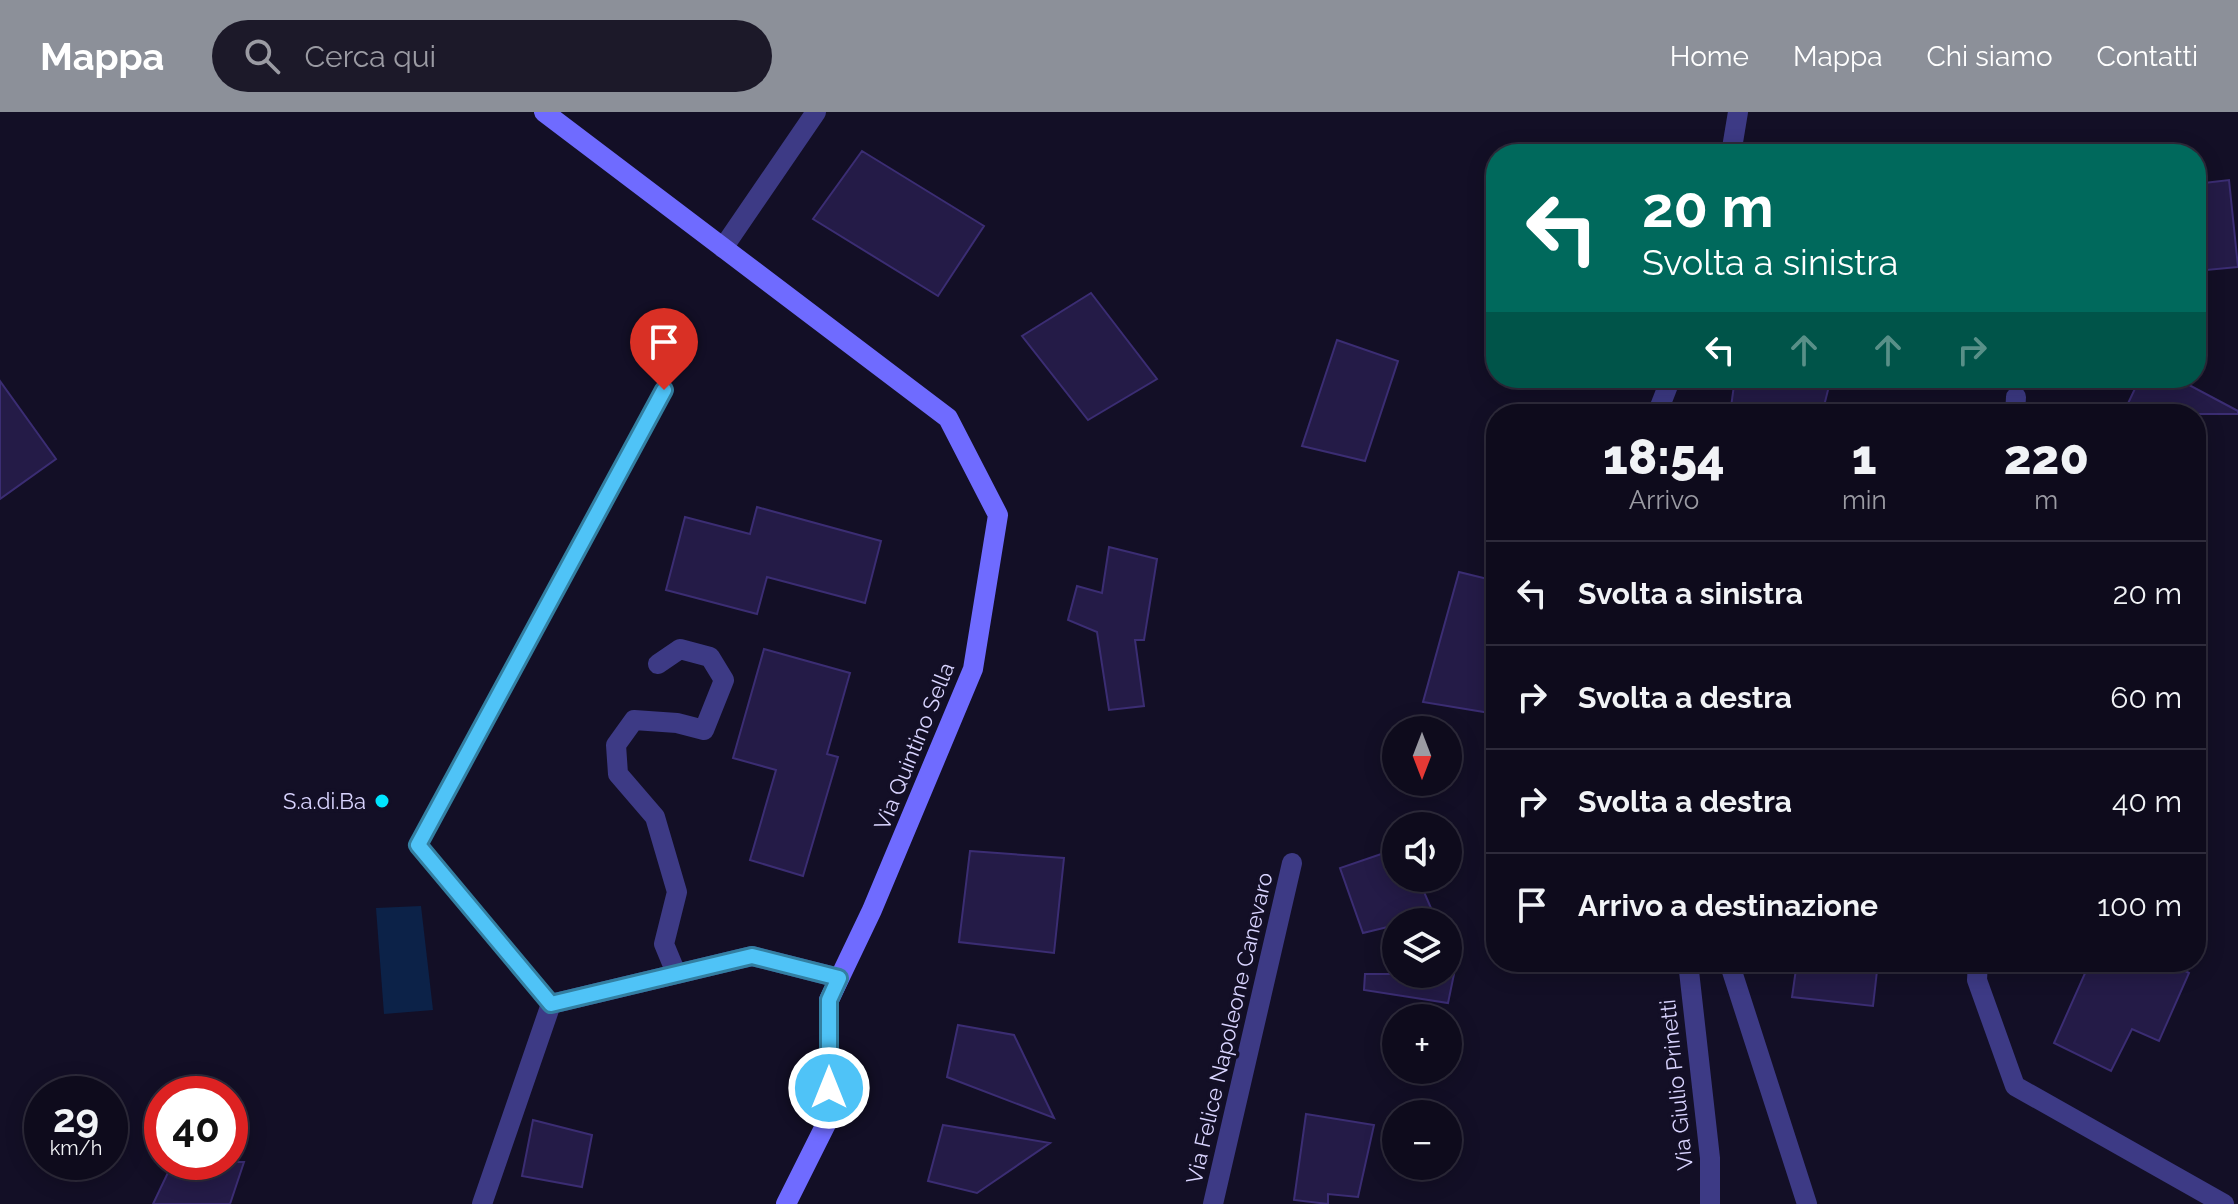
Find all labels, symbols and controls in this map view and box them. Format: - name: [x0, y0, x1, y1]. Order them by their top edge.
- search box: [212, 20, 772, 92]
- text: Mappa: [40, 34, 164, 79]
- icon: search: [240, 34, 284, 78]
- text: Cerca qui: [304, 39, 436, 74]
- text: Home: [1670, 40, 1749, 73]
- text: Mappa: [1793, 40, 1882, 73]
- text: Chi siamo: [1926, 40, 2053, 73]
- text: Contatti: [2097, 40, 2198, 73]
- text: 20 m: [1642, 174, 1774, 240]
- icon: left: [1510, 176, 1614, 280]
- text: Svolta a sinistra: [1642, 241, 1898, 283]
- pin: [630, 308, 698, 390]
- icon: arrive: [642, 320, 686, 364]
- icon: left: [1698, 328, 1742, 372]
- icon: ahead: [1782, 328, 1826, 372]
- icon: ahead: [1866, 328, 1910, 372]
- icon: right: [1950, 328, 1994, 372]
- text: 18:54: [1603, 429, 1725, 485]
- text: 1: [1852, 429, 1877, 485]
- text: 220: [2004, 429, 2089, 485]
- text: Arrivo: [1629, 485, 1699, 515]
- text: min: [1842, 485, 1887, 515]
- text: m: [2034, 485, 2058, 515]
- icon: left: [1510, 571, 1554, 615]
- text: Svolta a sinistra: [1578, 576, 1803, 611]
- text: 20 m: [2113, 576, 2182, 611]
- street label: Via Quintino Sella: [869, 658, 959, 834]
- icon: right: [1510, 675, 1554, 719]
- text: Svolta a destra: [1578, 680, 1792, 715]
- text: 60 m: [2110, 680, 2182, 715]
- north arrow: [1382, 716, 1462, 796]
- map controls: [1382, 716, 1462, 1180]
- icon: right: [1510, 779, 1554, 823]
- text: Svolta a destra: [1578, 784, 1792, 819]
- text: 40 m: [2112, 784, 2182, 819]
- place label: S.a.di.Ba: [283, 788, 366, 814]
- marker: S.a.di.Ba: [373, 792, 391, 810]
- button: sound: [1382, 812, 1462, 892]
- street label: Via Felice Napoleone Canevaro: [1180, 870, 1278, 1186]
- icon: arrive: [1510, 883, 1554, 927]
- text: Arrivo a destinazione: [1578, 888, 1878, 923]
- text: 100 m: [2097, 888, 2182, 923]
- button: layers: [1382, 908, 1462, 988]
- street label: Via Giulio Prinetti: [1654, 998, 1698, 1172]
- button: +: [1382, 1004, 1462, 1084]
- position arrow: [787, 1046, 871, 1130]
- speed limit sign: 40: [144, 1076, 248, 1180]
- text: 29: [53, 1094, 99, 1141]
- button: −: [1382, 1100, 1462, 1180]
- text: km/h: [50, 1136, 102, 1160]

